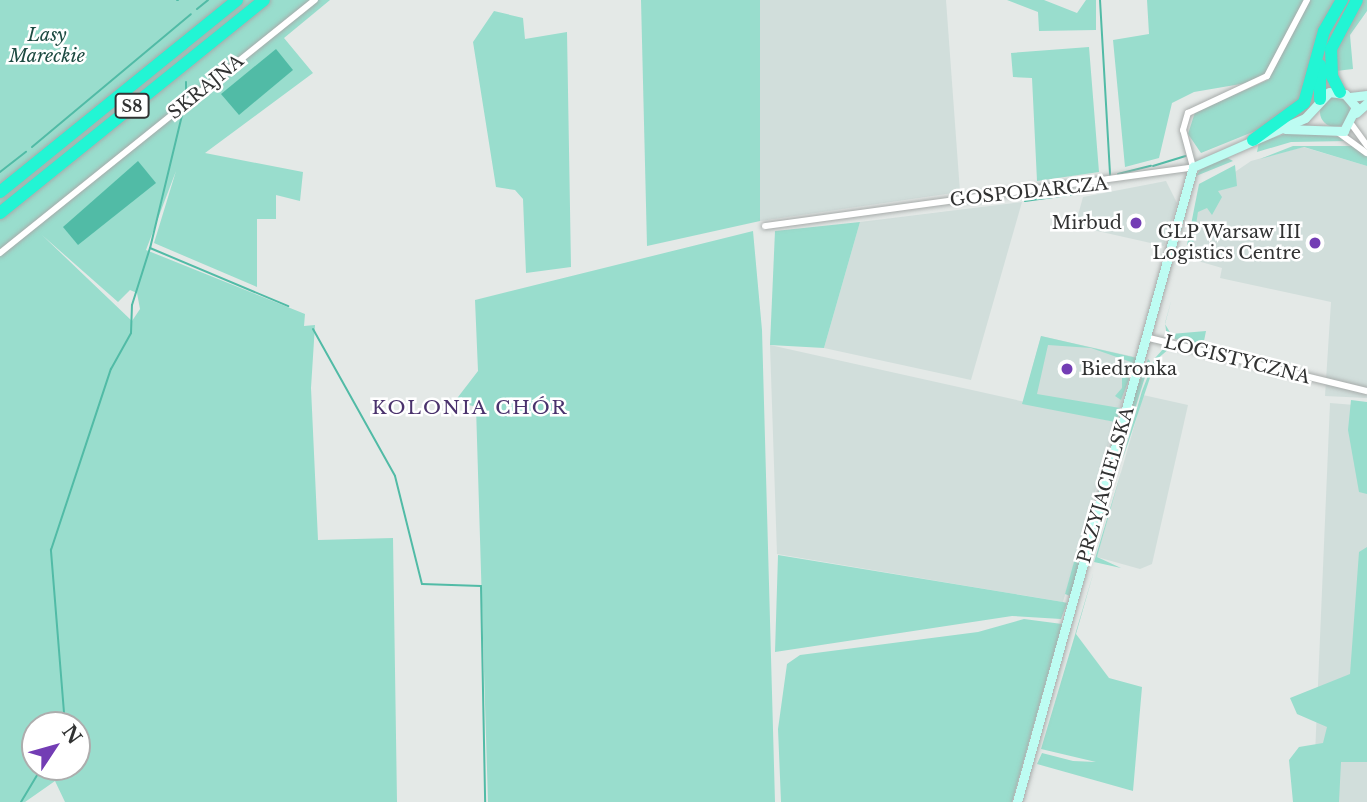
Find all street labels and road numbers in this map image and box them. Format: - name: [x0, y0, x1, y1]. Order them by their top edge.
- street label: SKRAJNA: [164, 50, 248, 124]
- road number: S8: [114, 94, 150, 118]
- street label: GOSPODARCZA: [949, 173, 1109, 211]
- street label: LOGISTYCZNA: [1162, 331, 1312, 389]
- street label: PRZYJACIELSKA: [1073, 404, 1139, 566]

